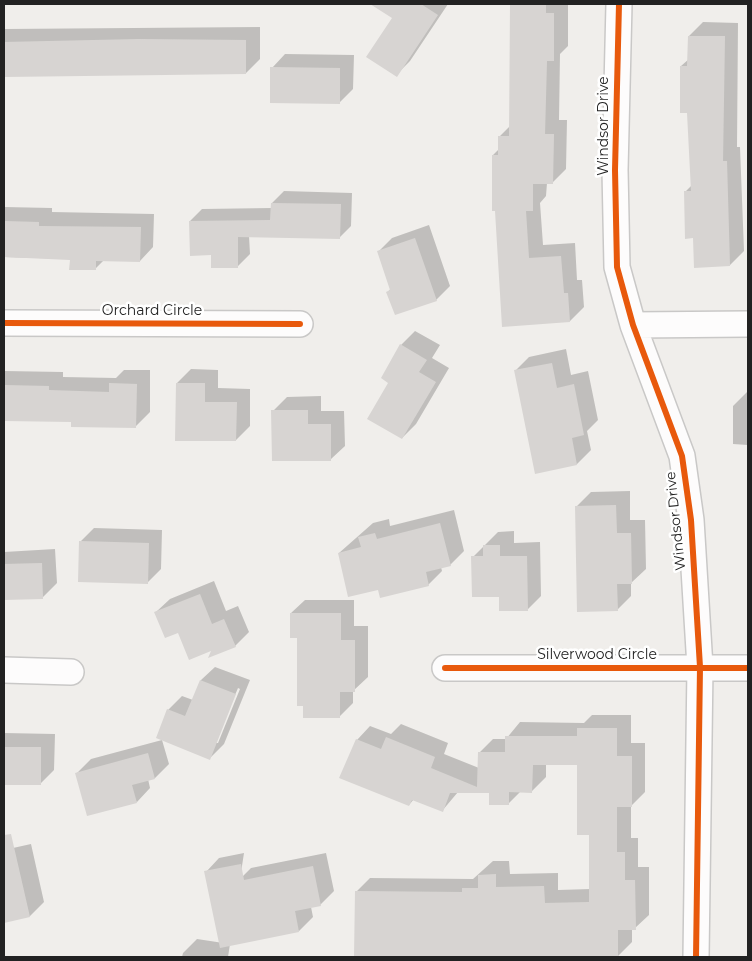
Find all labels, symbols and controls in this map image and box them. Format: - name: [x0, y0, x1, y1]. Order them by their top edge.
- street label: Windsor Drive: [596, 76, 612, 176]
- street label: Orchard Circle: [102, 303, 202, 319]
- street label: Windsor Drive: [662, 471, 690, 571]
- street label: Silverwood Circle: [537, 647, 657, 663]

